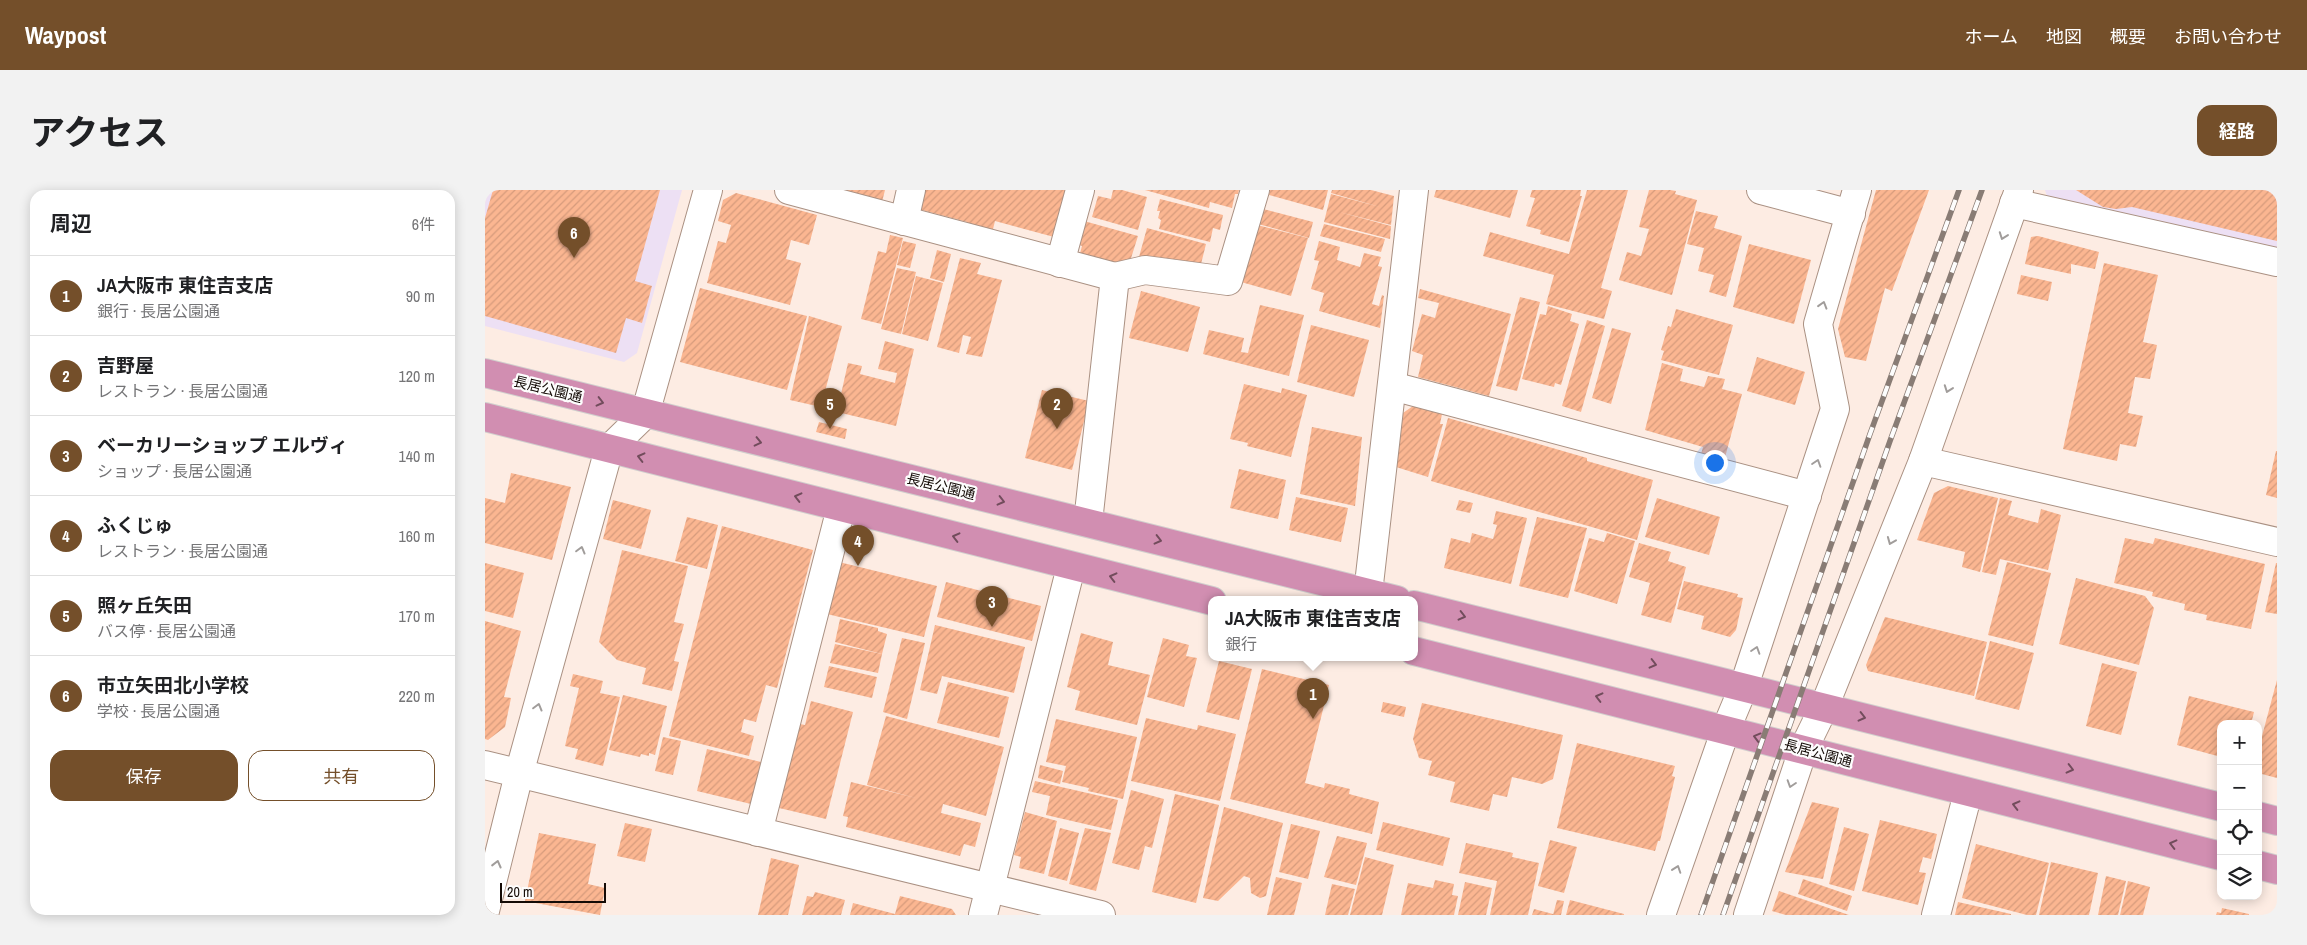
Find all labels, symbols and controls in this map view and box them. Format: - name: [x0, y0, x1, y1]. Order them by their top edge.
- text: Waypost: [25, 19, 106, 51]
- text: ホーム: [1965, 24, 2018, 49]
- text: 地図: [2046, 24, 2082, 49]
- text: 概要: [2110, 24, 2146, 49]
- text: お問い合わせ: [2174, 24, 2282, 49]
- button: 経路: [2197, 105, 2277, 156]
- text: アクセス: [30, 109, 168, 156]
- text: 周辺: [50, 209, 92, 238]
- text: 6件: [412, 213, 435, 235]
- pin: 6: [558, 217, 590, 258]
- one-way arrow: [1999, 231, 2009, 240]
- text: JA大阪市 東住吉支店: [97, 272, 273, 298]
- text: 1: [62, 285, 70, 307]
- text: 90 m: [406, 285, 435, 307]
- text: 銀行 · 長居公園通: [97, 300, 220, 322]
- one-way arrow: [1818, 302, 1828, 310]
- text: 吉野屋: [97, 352, 154, 378]
- text: 2: [62, 365, 70, 387]
- text: 120 m: [399, 365, 435, 387]
- street label: 長居公園通: [512, 372, 584, 406]
- text: レストラン · 長居公園通: [97, 380, 268, 402]
- one-way arrow: [1944, 384, 1954, 393]
- pin: 5: [814, 388, 846, 429]
- pin: 2: [1041, 388, 1073, 429]
- one-way arrow: [595, 397, 604, 407]
- text: ベーカリーショップ エルヴィ: [97, 432, 348, 458]
- one-way arrow: [753, 436, 762, 447]
- text: 3: [62, 445, 70, 467]
- text: 140 m: [399, 445, 435, 467]
- your location: [1702, 450, 1728, 476]
- one-way arrow: [636, 452, 645, 463]
- one-way arrow: [1812, 459, 1822, 467]
- text: ショップ · 長居公園通: [97, 460, 252, 482]
- street label: 長居公園通: [905, 469, 977, 503]
- one-way arrow: [794, 492, 803, 503]
- one-way arrow: [996, 495, 1005, 506]
- text: ふくじゅ: [97, 512, 173, 538]
- text: 4: [62, 525, 70, 547]
- text: 160 m: [399, 525, 435, 547]
- pin: 4: [842, 525, 874, 566]
- one-way arrow: [951, 532, 960, 543]
- one-way arrow: [1154, 534, 1163, 545]
- one-way arrow: [1886, 536, 1897, 545]
- text: レストラン · 長居公園通: [97, 540, 268, 562]
- one-way arrow: [576, 546, 586, 555]
- one-way arrow: [1109, 572, 1118, 583]
- pin: 3: [976, 586, 1008, 627]
- text: 照ヶ丘矢田: [97, 592, 192, 618]
- popup: [1208, 596, 1418, 661]
- text: 5: [62, 605, 70, 627]
- text: 170 m: [399, 605, 435, 627]
- text: JA大阪市 東住吉支店: [1225, 605, 1401, 631]
- one-way arrow: [1457, 610, 1466, 621]
- text: バス停 · 長居公園通: [97, 620, 236, 642]
- text: 銀行: [1225, 633, 1257, 655]
- one-way arrow: [1750, 647, 1760, 655]
- one-way arrow: [1649, 658, 1658, 669]
- text: 市立矢田北小学校: [97, 672, 249, 698]
- pin: 1: [1297, 678, 1329, 719]
- text: 6: [62, 685, 70, 707]
- text: 220 m: [399, 685, 435, 707]
- one-way arrow: [1595, 692, 1604, 703]
- text: 学校 · 長居公園通: [97, 700, 220, 722]
- one-way arrow: [532, 702, 543, 711]
- one-way arrow: [1857, 711, 1866, 722]
- map controls: [2217, 720, 2262, 900]
- button: +: [2217, 720, 2262, 765]
- one-way arrow: [1753, 732, 1761, 743]
- street label: 長居公園通: [1782, 735, 1854, 771]
- button: 保存: [50, 750, 238, 801]
- button: 共有: [248, 750, 435, 801]
- one-way arrow: [2066, 763, 2075, 774]
- button: −: [2217, 765, 2262, 810]
- one-way arrow: [1787, 780, 1797, 788]
- one-way arrow: [2011, 800, 2020, 811]
- button: locate: [2217, 810, 2262, 855]
- one-way arrow: [2169, 839, 2178, 850]
- button: layers: [2217, 855, 2262, 900]
- one-way arrow: [491, 859, 502, 868]
- one-way arrow: [1671, 865, 1681, 874]
- scale bar: [500, 880, 606, 903]
- text: 20 m: [507, 883, 533, 901]

